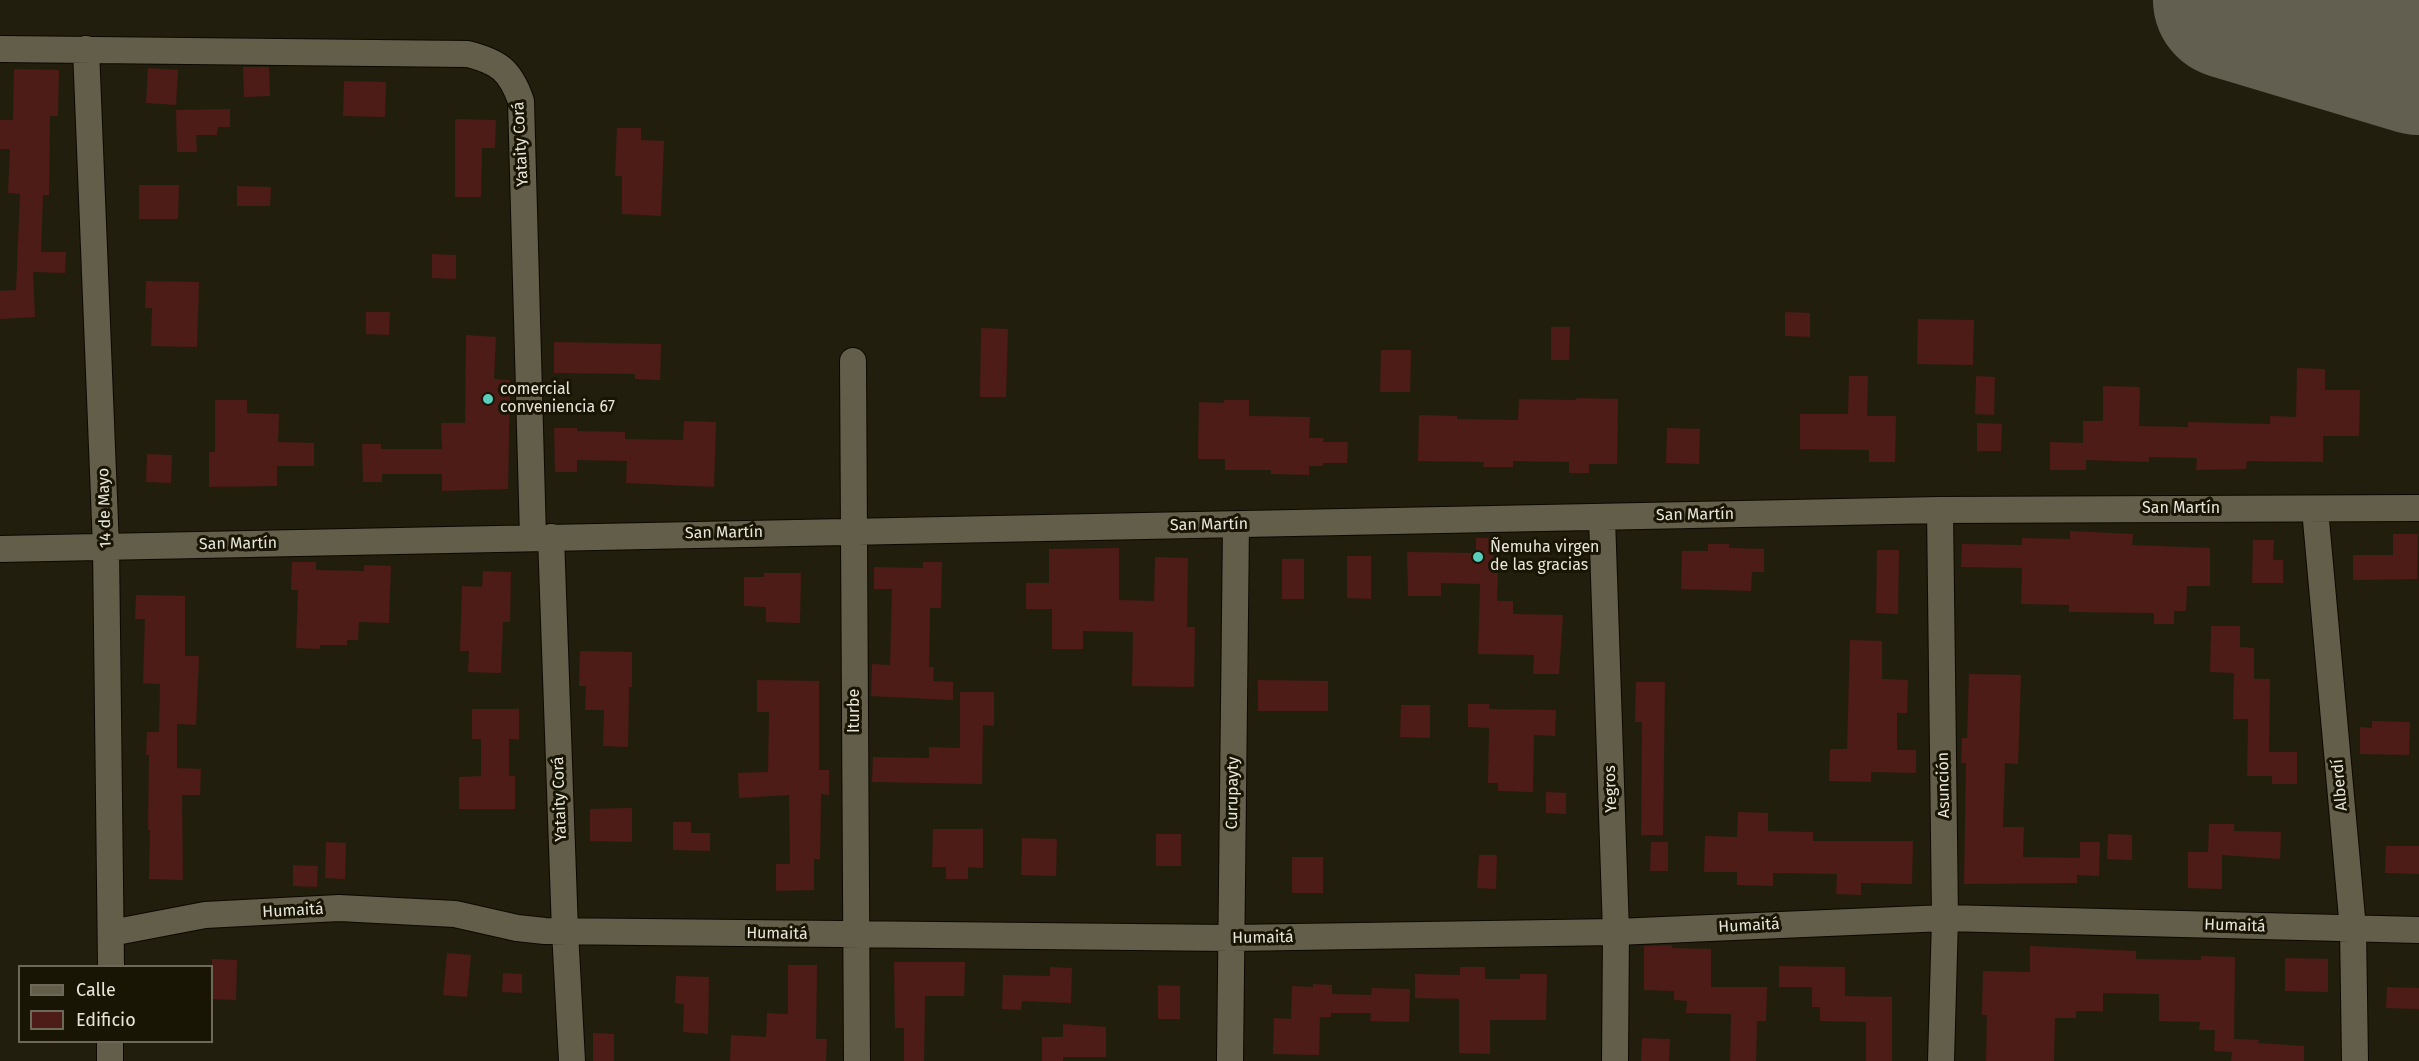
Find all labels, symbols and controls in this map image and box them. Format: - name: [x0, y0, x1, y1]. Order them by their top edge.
- street label: Yataity Corá: [509, 101, 533, 187]
- place label: comercial conveniencia 67: [500, 380, 615, 418]
- marker: comercial conveniencia 67: [481, 392, 495, 406]
- street label: 14 de Mayo: [94, 468, 116, 548]
- street label: San Martín: [2142, 499, 2220, 519]
- street label: San Martín: [1656, 505, 1734, 525]
- street label: San Martín: [1170, 515, 1248, 535]
- street label: San Martín: [685, 523, 763, 543]
- street label: San Martín: [199, 534, 277, 554]
- place label: Ñemuha virgen de las gracias: [1490, 538, 1599, 576]
- marker: Ñemuha virgen de las gracias: [1471, 550, 1485, 564]
- street label: Iturbe: [845, 689, 865, 733]
- street label: Asunción: [1934, 752, 1954, 818]
- street label: Yataity Corá: [549, 756, 571, 842]
- street label: Curupayty: [1223, 756, 1243, 830]
- street label: Alberdí: [2328, 758, 2352, 812]
- street label: Yegros: [1601, 765, 1621, 813]
- street label: Humaitá: [262, 900, 324, 922]
- street label: Humaitá: [1718, 915, 1780, 937]
- street label: Humaitá: [2204, 915, 2266, 937]
- street label: Humaitá: [746, 924, 808, 944]
- street label: Humaitá: [1232, 928, 1294, 948]
- legend: [18, 965, 213, 1043]
- text: Calle: [76, 979, 116, 1001]
- text: Edificio: [76, 1009, 136, 1031]

